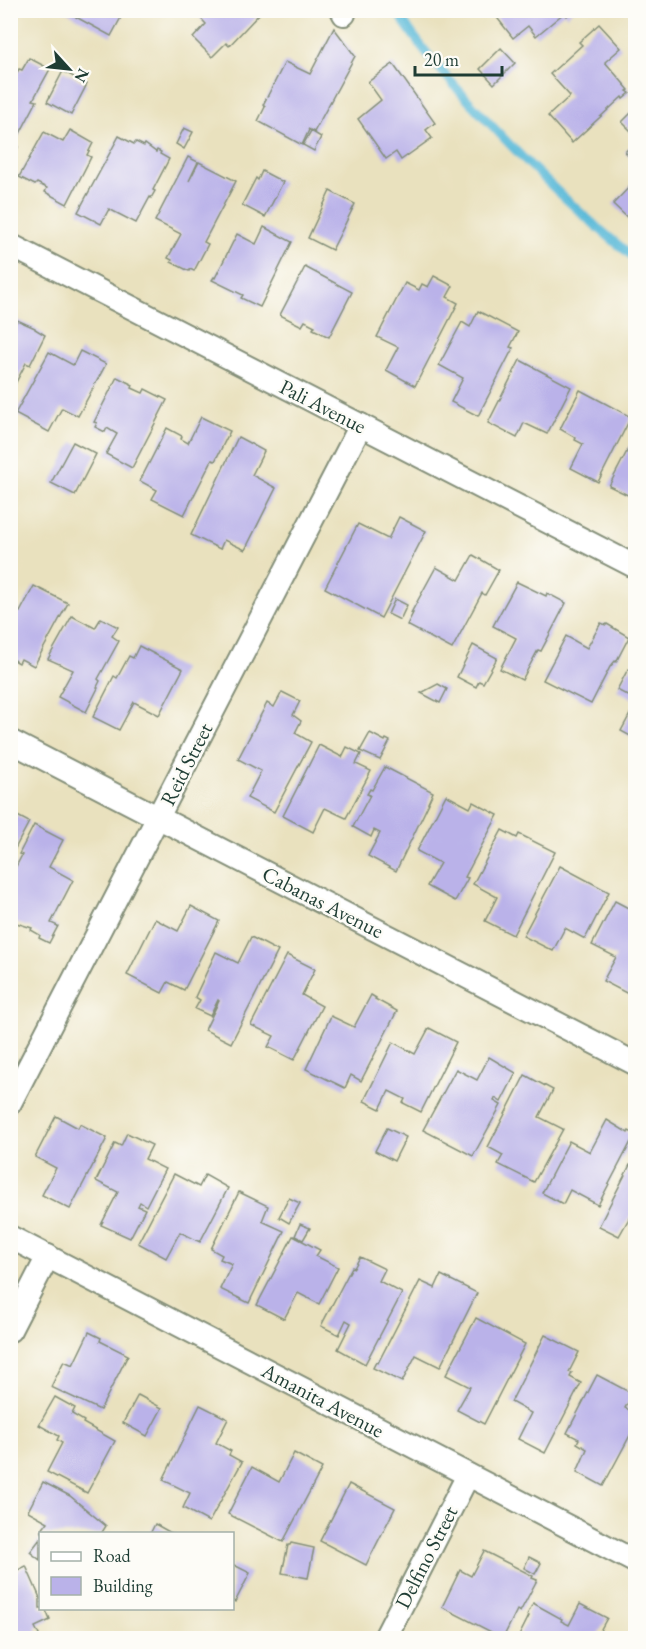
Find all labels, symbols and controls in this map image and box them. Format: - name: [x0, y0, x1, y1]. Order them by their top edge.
- north arrow: [39, 39, 99, 99]
- scale bar: [415, 39, 502, 77]
- text: 20 m: [424, 48, 459, 71]
- text: N: [70, 65, 94, 86]
- street label: Pali Avenue: [275, 373, 371, 439]
- street label: Reid Street: [154, 718, 218, 810]
- street label: Cabanas Avenue: [258, 860, 388, 944]
- street label: Amanita Avenue: [256, 1356, 389, 1444]
- street label: Delfino Street: [389, 1501, 464, 1613]
- legend: [39, 1532, 234, 1610]
- text: Road: [93, 1544, 132, 1567]
- text: Building: [93, 1574, 153, 1597]

